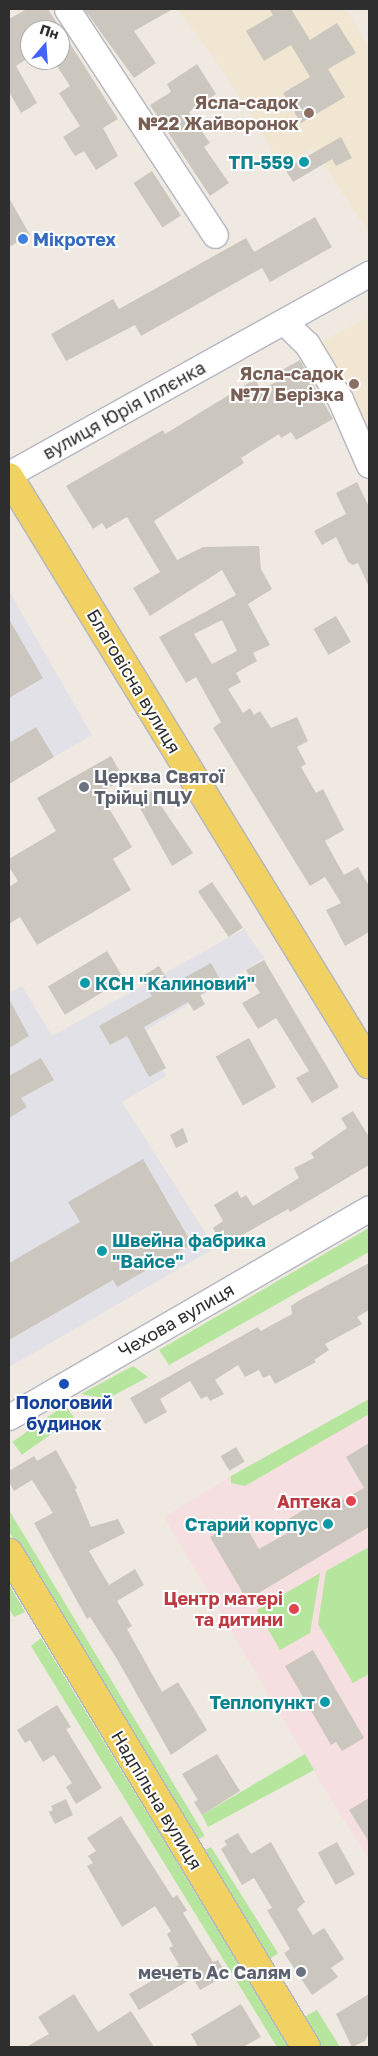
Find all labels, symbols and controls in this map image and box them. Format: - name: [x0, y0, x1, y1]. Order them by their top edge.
- north arrow: [20, 20, 70, 70]
- text: Пн: [38, 20, 61, 42]
- place label: Ясла-садок №22 Жайворонок: [138, 92, 299, 134]
- marker: Ясла-садок №22 Жайворонок: [303, 107, 315, 119]
- place label: ТП-559: [229, 151, 294, 173]
- marker: ТП-559: [298, 156, 310, 168]
- place label: Мiкротех: [33, 228, 116, 250]
- marker: Мiкротех: [17, 233, 29, 245]
- street label: вулиця Юрія Іллєнка: [39, 356, 209, 464]
- place label: Ясла-садок №77 Берізка: [230, 363, 344, 406]
- marker: Ясла-садок №77 Берізка: [348, 378, 360, 390]
- street label: Благовісна вулиця: [82, 605, 186, 757]
- place label: Церква Святої Трійці ПЦУ: [94, 766, 224, 809]
- marker: Церква Святої Трійці ПЦУ: [78, 781, 90, 793]
- place label: КСН "Калиновий": [95, 972, 255, 994]
- marker: КСН "Калиновий": [79, 977, 91, 989]
- place label: Швейна фабрика "Вайсе": [112, 1230, 266, 1272]
- marker: Швейна фабрика "Вайсе": [96, 1245, 108, 1257]
- street label: Чехова вулиця: [114, 1278, 238, 1362]
- marker: Пологовий будинок: [58, 1378, 70, 1390]
- place label: Пологовий будинок: [16, 1392, 112, 1435]
- place label: Аптека: [277, 1490, 341, 1512]
- marker: Аптека: [345, 1495, 357, 1507]
- place label: Старий корпус: [185, 1513, 318, 1535]
- marker: Старий корпус: [322, 1518, 334, 1530]
- place label: Центр матері та дитини: [163, 1588, 283, 1630]
- marker: Центр матері та дитини: [287, 1602, 301, 1616]
- place label: Теплопункт: [209, 1691, 315, 1713]
- marker: Теплопункт: [319, 1696, 331, 1708]
- street label: Надпільна вулиця: [107, 1726, 207, 1874]
- place label: мечеть Ас Салям: [138, 1961, 291, 1983]
- marker: мечеть Ас Салям: [295, 1966, 307, 1978]

